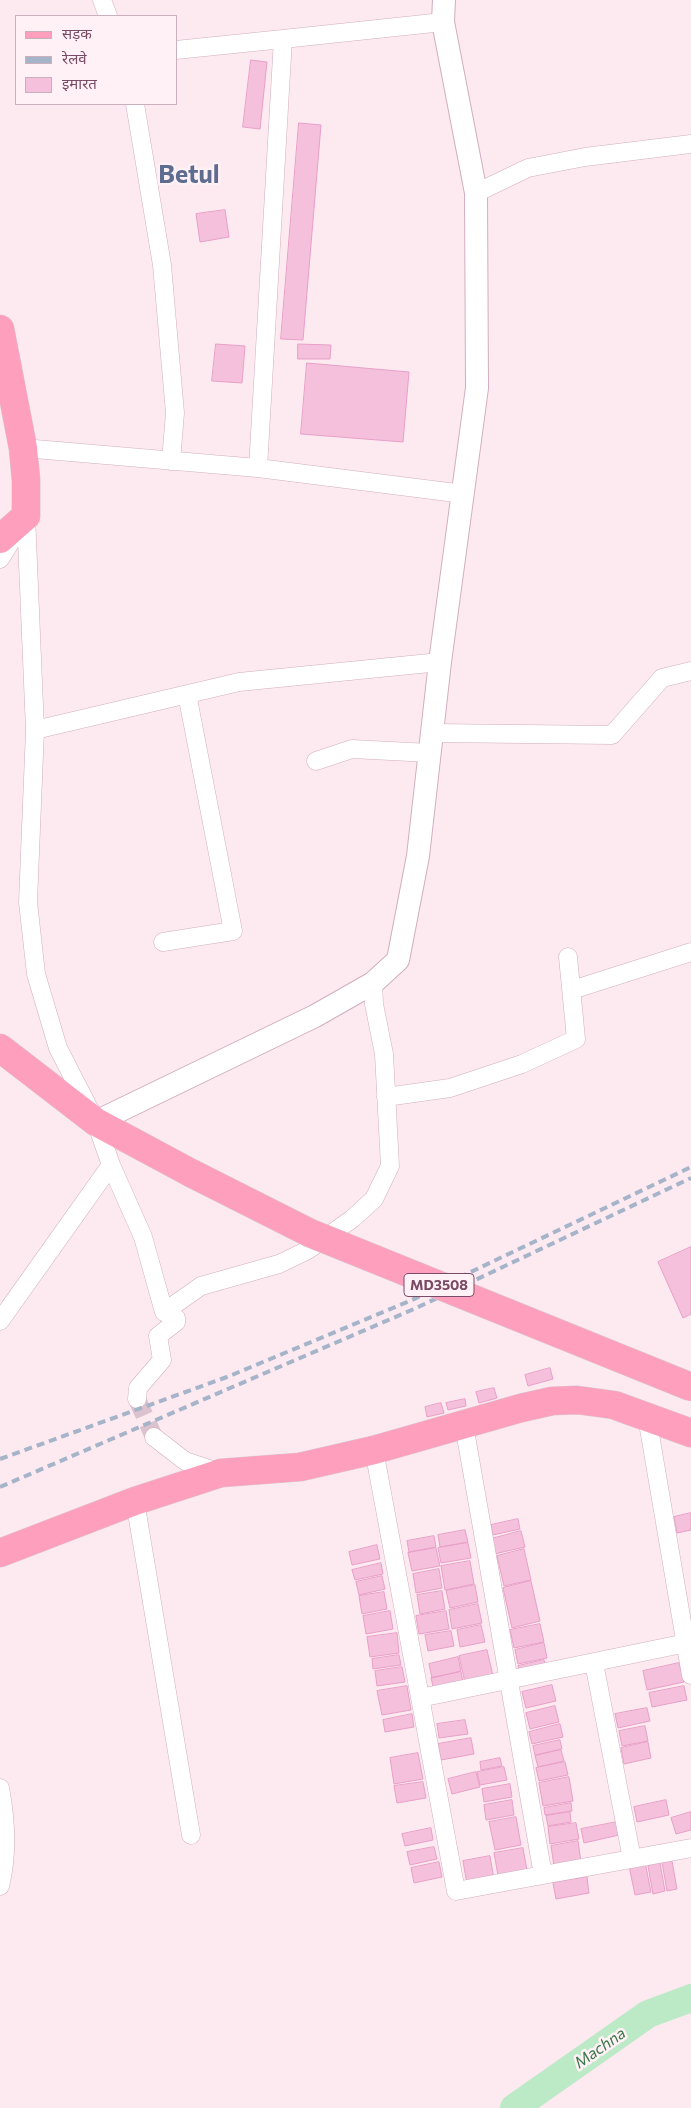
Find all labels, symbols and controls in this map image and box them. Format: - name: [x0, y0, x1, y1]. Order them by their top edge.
- legend: [15, 15, 178, 105]
- text: सड़क: [62, 24, 92, 42]
- text: रेलवे: [62, 49, 87, 67]
- text: इमारत: [62, 74, 97, 92]
- district label: Betul: [158, 160, 220, 190]
- road number: MD3508: [404, 1274, 474, 1296]
- water label: Machna: [571, 2023, 629, 2073]

